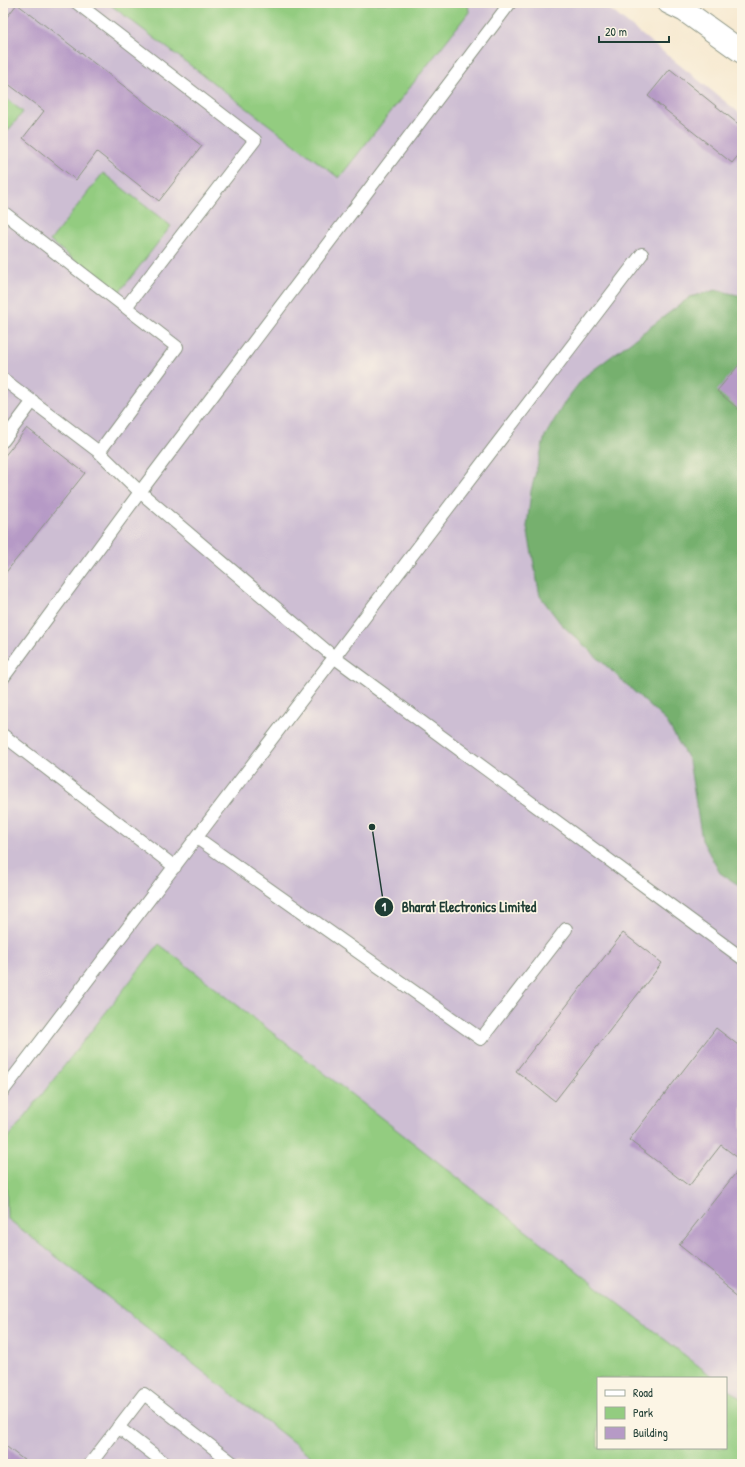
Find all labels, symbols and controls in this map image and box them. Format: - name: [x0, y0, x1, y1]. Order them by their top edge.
- scale bar: [599, 18, 669, 44]
- text: 20 m: [605, 23, 627, 40]
- callout: Bharat Electronics Limited: [374, 894, 544, 920]
- text: Bharat Electronics Limited: [402, 897, 537, 916]
- text: 1: [382, 898, 387, 915]
- legend: [597, 1377, 727, 1449]
- text: Road: [633, 1384, 653, 1401]
- text: Park: [633, 1404, 653, 1421]
- text: Building: [633, 1424, 668, 1441]

